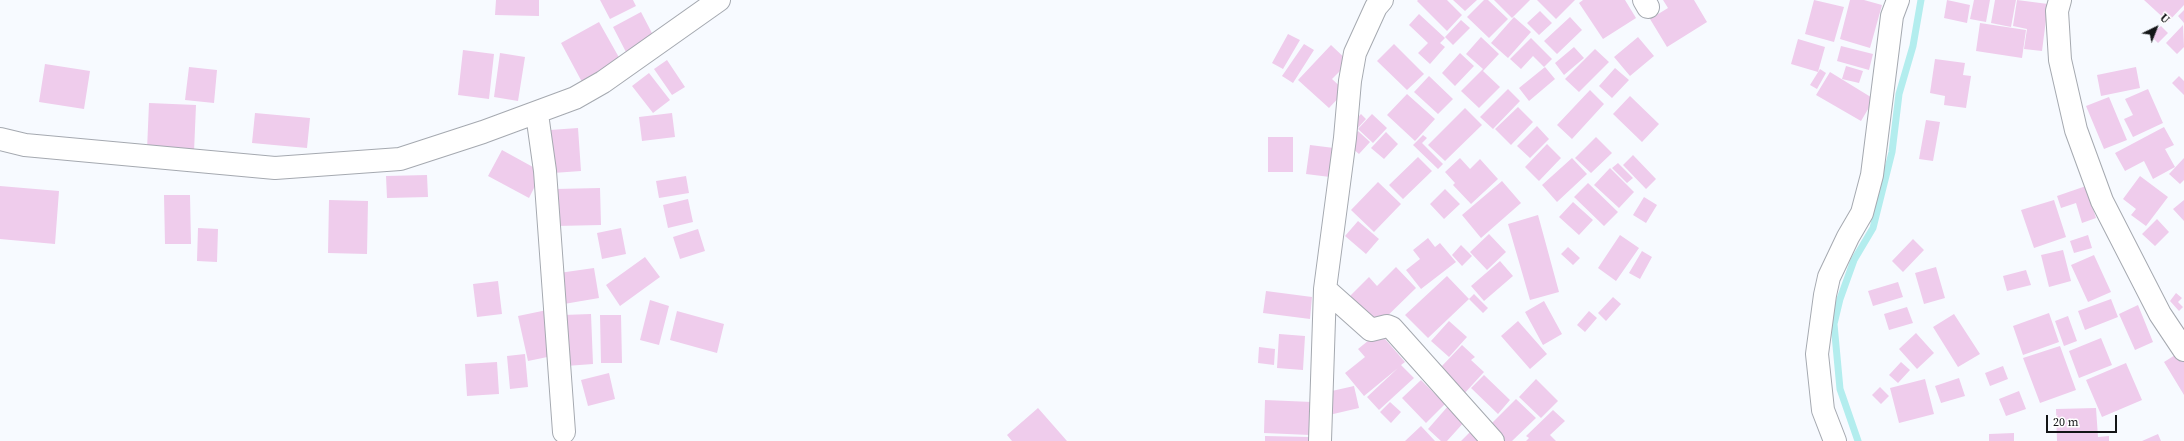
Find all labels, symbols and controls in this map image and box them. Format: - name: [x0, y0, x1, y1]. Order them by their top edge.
- north arrow: [2136, 8, 2176, 48]
- text: U: [2156, 11, 2173, 27]
- scale bar: [2048, 407, 2119, 433]
- text: 20 m: [2053, 414, 2079, 430]

